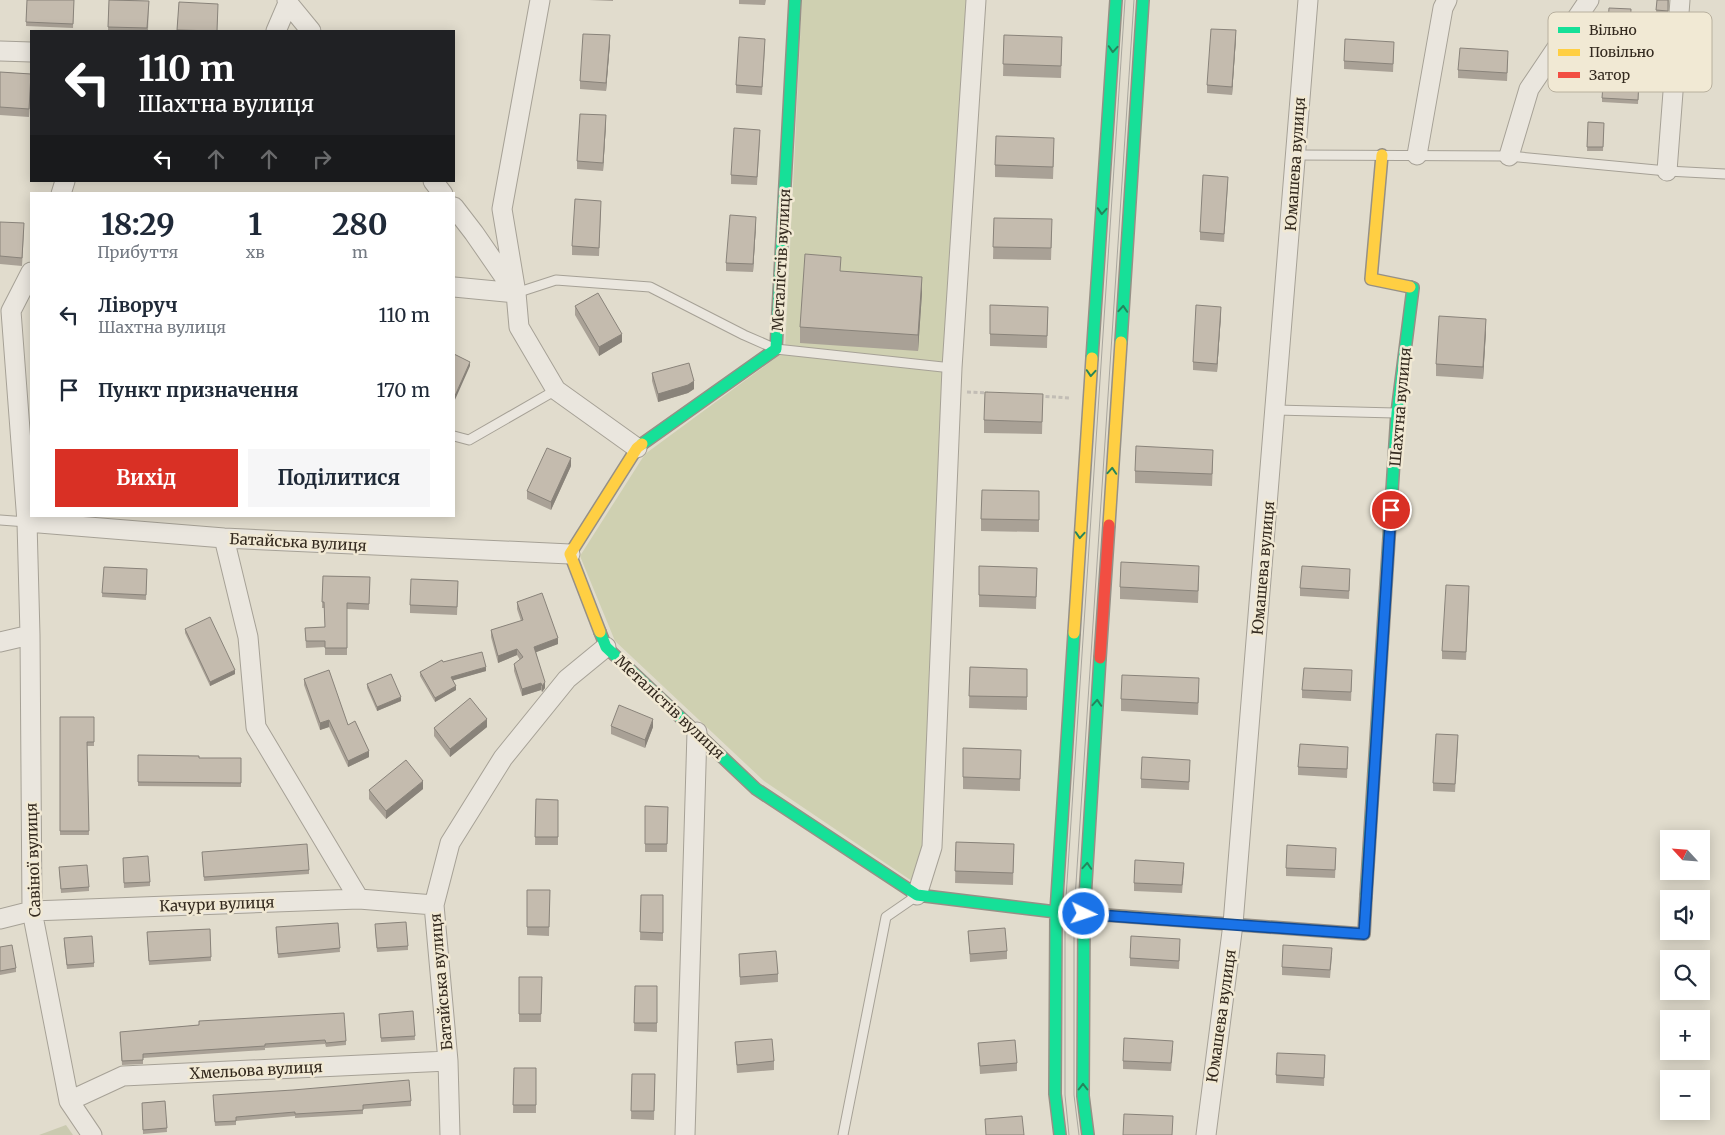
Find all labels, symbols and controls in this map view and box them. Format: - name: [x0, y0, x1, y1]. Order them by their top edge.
- legend: [1548, 12, 1712, 92]
- text: Вільно: [1589, 21, 1637, 39]
- text: Повільно: [1589, 43, 1654, 61]
- one-way arrow: [1107, 45, 1118, 53]
- text: 110 m: [138, 47, 235, 91]
- icon: left: [55, 50, 120, 115]
- text: Затор: [1589, 66, 1630, 84]
- text: Шахтна вулиця: [138, 90, 314, 118]
- street label: Юмашева вулиця: [1281, 96, 1309, 232]
- icon: left: [149, 145, 177, 173]
- icon: ahead: [202, 145, 230, 173]
- icon: ahead: [255, 145, 283, 173]
- icon: right: [308, 145, 336, 173]
- street label: Металістів вулиця: [768, 188, 794, 332]
- text: 18:29: [101, 205, 175, 243]
- text: 1: [248, 205, 262, 243]
- text: 280: [332, 205, 388, 243]
- one-way arrow: [1096, 207, 1107, 215]
- text: Прибуття: [97, 242, 178, 262]
- text: хв: [246, 242, 265, 262]
- text: m: [352, 242, 368, 262]
- text: Ліворуч: [98, 293, 178, 317]
- icon: left: [55, 301, 83, 329]
- text: 110 m: [379, 303, 430, 327]
- one-way arrow: [1117, 305, 1128, 313]
- text: Шахтна вулиця: [98, 317, 226, 337]
- street label: Шахтна вулиця: [1385, 346, 1415, 468]
- one-way arrow: [1086, 369, 1097, 377]
- icon: arrive: [55, 376, 83, 404]
- text: Пункт призначення: [98, 378, 298, 402]
- text: 170 m: [377, 378, 430, 402]
- button: Вихід: [55, 449, 238, 507]
- button: Поділитися: [248, 449, 430, 507]
- one-way arrow: [1106, 467, 1117, 475]
- pin: [1370, 489, 1412, 531]
- icon: arrive: [1377, 496, 1405, 524]
- street label: Юмашева вулиця: [1248, 500, 1278, 636]
- street label: Батайська вулиця: [229, 529, 367, 555]
- one-way arrow: [1075, 531, 1086, 539]
- street label: Металістів вулиця: [611, 651, 729, 763]
- one-way arrow: [1092, 699, 1103, 707]
- street label: Савіної вулиця: [22, 802, 44, 917]
- north arrow: [1660, 830, 1710, 880]
- map controls: [1660, 830, 1710, 1120]
- one-way arrow: [1081, 861, 1092, 869]
- position arrow: [1057, 887, 1109, 939]
- button: sound: [1660, 890, 1710, 940]
- street label: Качури вулиця: [159, 892, 275, 916]
- street label: Батайська вулиця: [426, 913, 456, 1051]
- street label: Юмашева вулиця: [1202, 948, 1240, 1084]
- button: search: [1660, 950, 1710, 1000]
- button: +: [1660, 1010, 1710, 1060]
- street label: Хмельова вулиця: [189, 1057, 323, 1083]
- button: −: [1660, 1070, 1710, 1120]
- one-way arrow: [1078, 1082, 1088, 1090]

